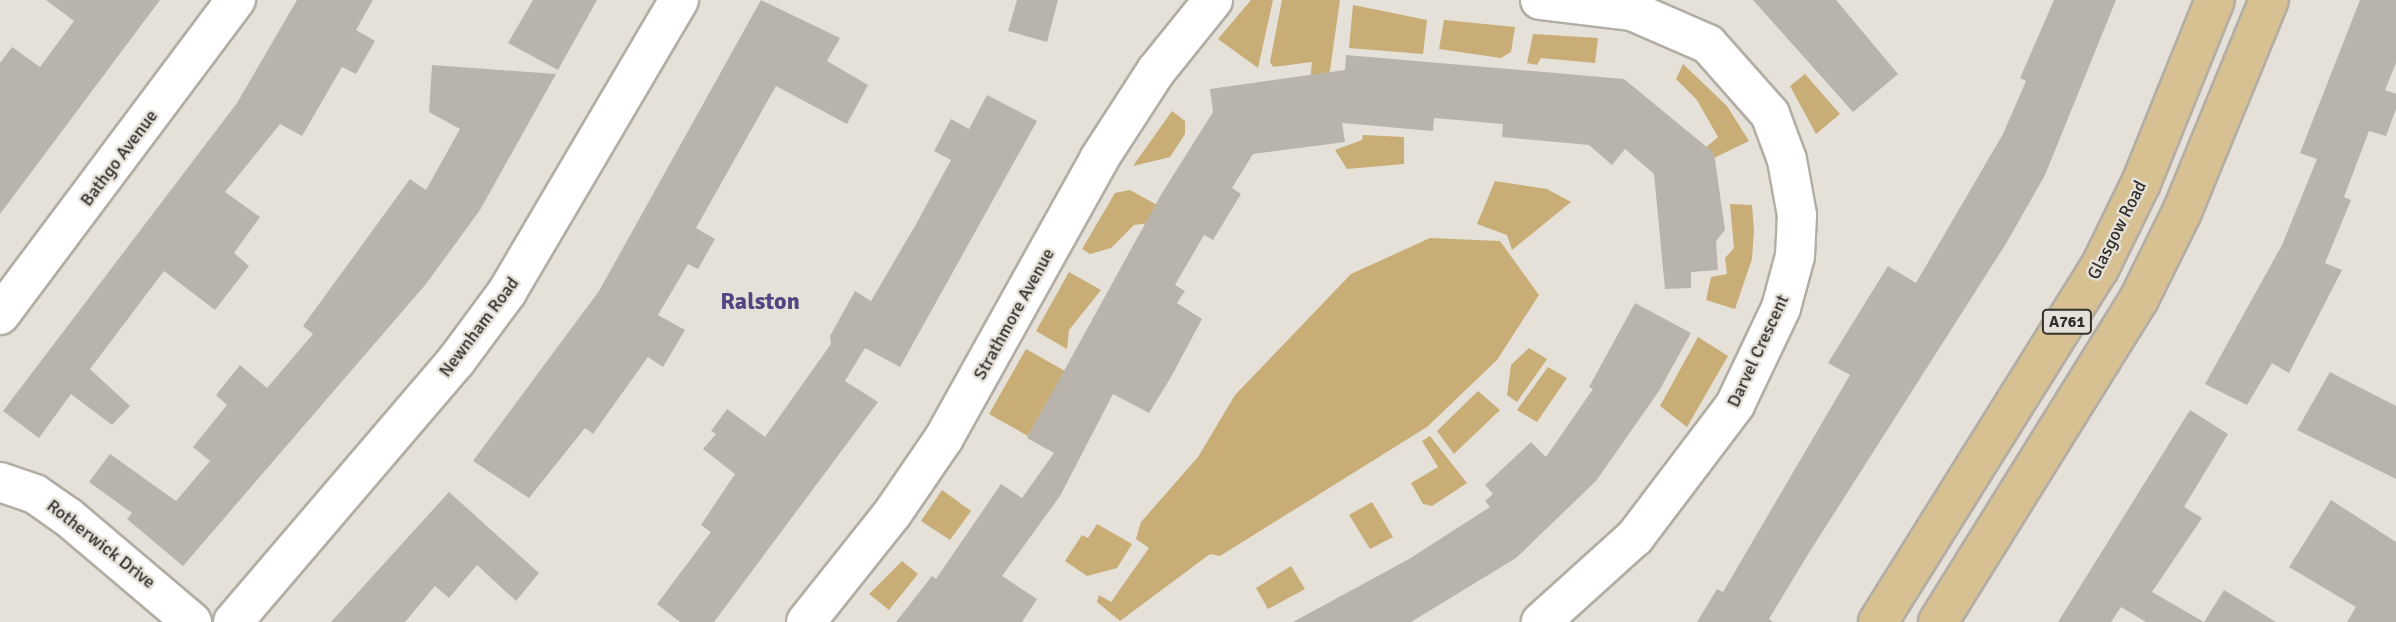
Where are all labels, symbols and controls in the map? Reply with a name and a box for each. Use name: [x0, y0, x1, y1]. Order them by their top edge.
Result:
street label: Bathgo Avenue: [76, 106, 162, 210]
street label: Glasgow Road: [2083, 177, 2151, 283]
street label: Strathmore Avenue: [969, 244, 1059, 384]
street label: Newnham Road: [434, 273, 524, 381]
district label: Ralston: [720, 288, 800, 316]
street label: Darvel Crescent: [1723, 291, 1793, 411]
road number: A761: [2041, 310, 2093, 334]
street label: Rotherwick Drive: [42, 495, 160, 593]

